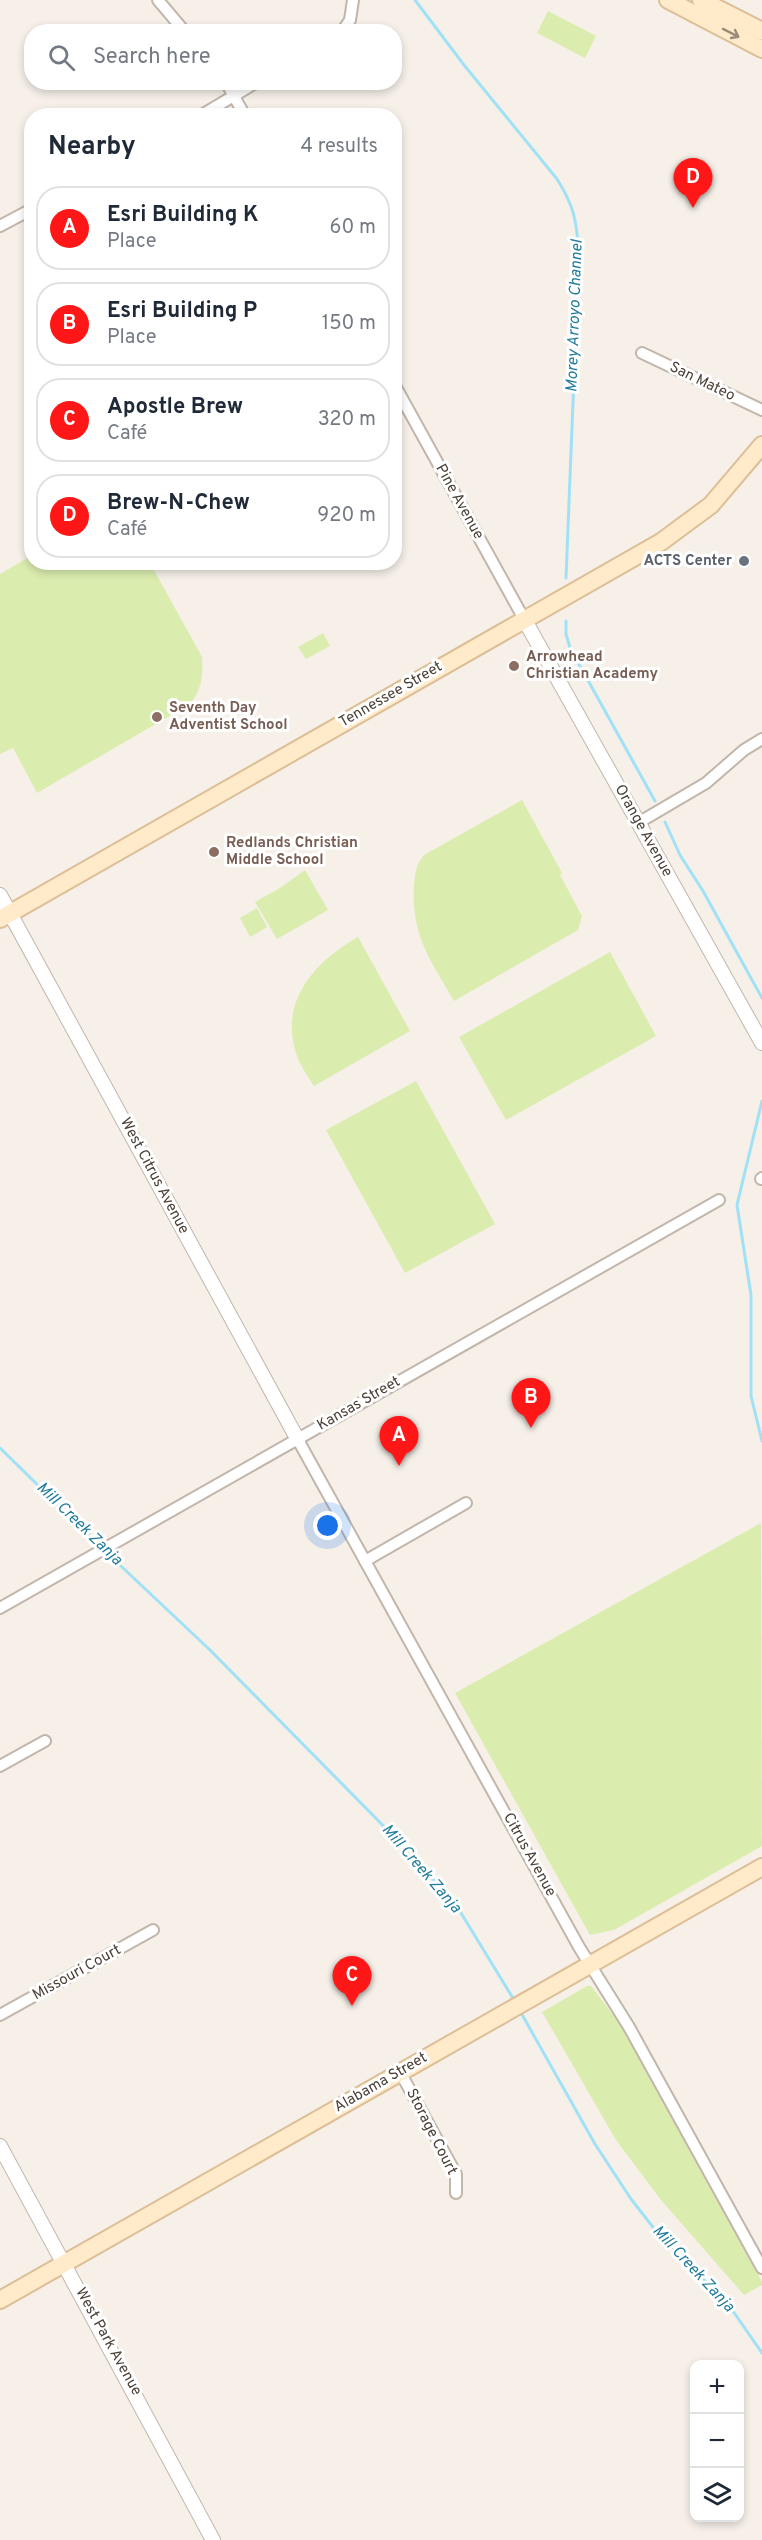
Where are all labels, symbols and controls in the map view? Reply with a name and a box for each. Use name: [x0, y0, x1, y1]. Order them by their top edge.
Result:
search box: [24, 24, 402, 90]
one-way arrow: [721, 27, 739, 39]
icon: search: [45, 41, 78, 74]
text: Search here: [93, 44, 211, 71]
text: Nearby: [48, 131, 136, 164]
text: 4 results: [301, 134, 378, 160]
pin: D: [674, 158, 712, 208]
text: Esri Building K: [107, 202, 259, 229]
text: A: [62, 215, 77, 241]
text: 60 m: [330, 215, 376, 241]
text: Place: [107, 229, 157, 255]
water label: Morey Arroyo Channel: [562, 238, 588, 393]
text: Esri Building P: [107, 298, 257, 325]
text: B: [63, 311, 76, 337]
text: 150 m: [322, 311, 376, 337]
text: Place: [107, 325, 157, 351]
street label: San Mateo: [666, 358, 738, 406]
text: Apostle Brew: [107, 394, 243, 421]
text: C: [63, 407, 76, 433]
text: 320 m: [318, 407, 376, 433]
text: Café: [107, 421, 147, 447]
street label: Pine Avenue: [431, 461, 487, 543]
text: Brew-N-Chew: [107, 490, 250, 517]
text: D: [62, 503, 77, 529]
text: 920 m: [317, 503, 376, 529]
text: Café: [107, 517, 147, 543]
place label: ACTS Center: [644, 552, 733, 571]
marker: ACTS Center: [737, 554, 751, 568]
place label: Arrowhead Christian Academy: [526, 648, 659, 684]
street label: Tennessee Street: [336, 658, 446, 732]
marker: Arrowhead Christian Academy: [507, 659, 521, 673]
place label: Seventh Day Adventist School: [169, 699, 288, 735]
marker: Seventh Day Adventist School: [150, 710, 164, 724]
street label: Orange Avenue: [610, 781, 676, 881]
place label: Redlands Christian Middle School: [226, 834, 358, 870]
marker: Redlands Christian Middle School: [207, 845, 221, 859]
street label: West Citrus Avenue: [115, 1115, 193, 1237]
street label: Kansas Street: [314, 1373, 404, 1435]
pin: B: [512, 1378, 550, 1428]
pin: A: [380, 1416, 418, 1466]
water label: Mill Creek Zanja: [32, 1478, 127, 1570]
your location: [313, 1511, 342, 1540]
street label: Citrus Avenue: [498, 1810, 560, 1900]
water label: Mill Creek Zanja: [377, 1820, 466, 1918]
street label: Missouri Court: [29, 1941, 125, 2005]
pin: C: [332, 1956, 372, 2006]
street label: Alabama Street: [331, 2049, 431, 2117]
street label: Storage Court: [401, 2085, 461, 2179]
water label: Mill Creek Zanja: [648, 2221, 739, 2317]
street label: West Park Avenue: [71, 2285, 145, 2399]
map controls: [690, 2360, 744, 2522]
button: +: [690, 2360, 744, 2414]
button: −: [690, 2414, 744, 2468]
button: layers: [690, 2468, 744, 2522]

